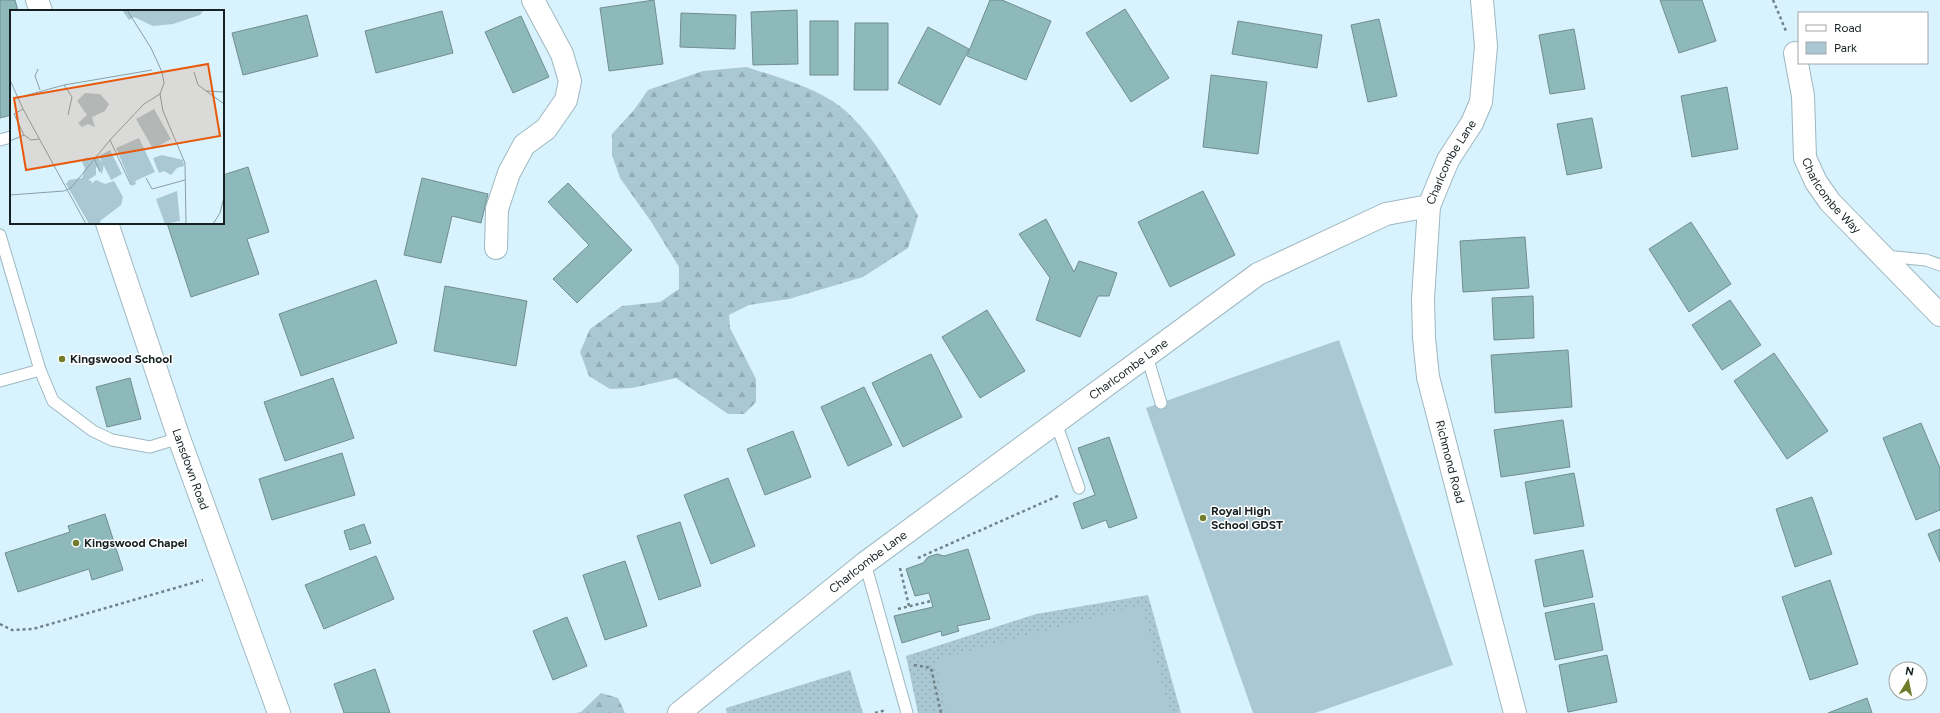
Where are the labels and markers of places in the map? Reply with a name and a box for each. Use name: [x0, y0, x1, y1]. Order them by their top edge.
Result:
place label: Kingswood School: [70, 352, 172, 366]
marker: Kingswood School: [57, 354, 67, 364]
place label: Royal High School GDST: [1211, 504, 1283, 532]
marker: Royal High School GDST: [1198, 513, 1208, 523]
place label: Kingswood Chapel: [84, 536, 187, 550]
marker: Kingswood Chapel: [71, 538, 81, 548]

